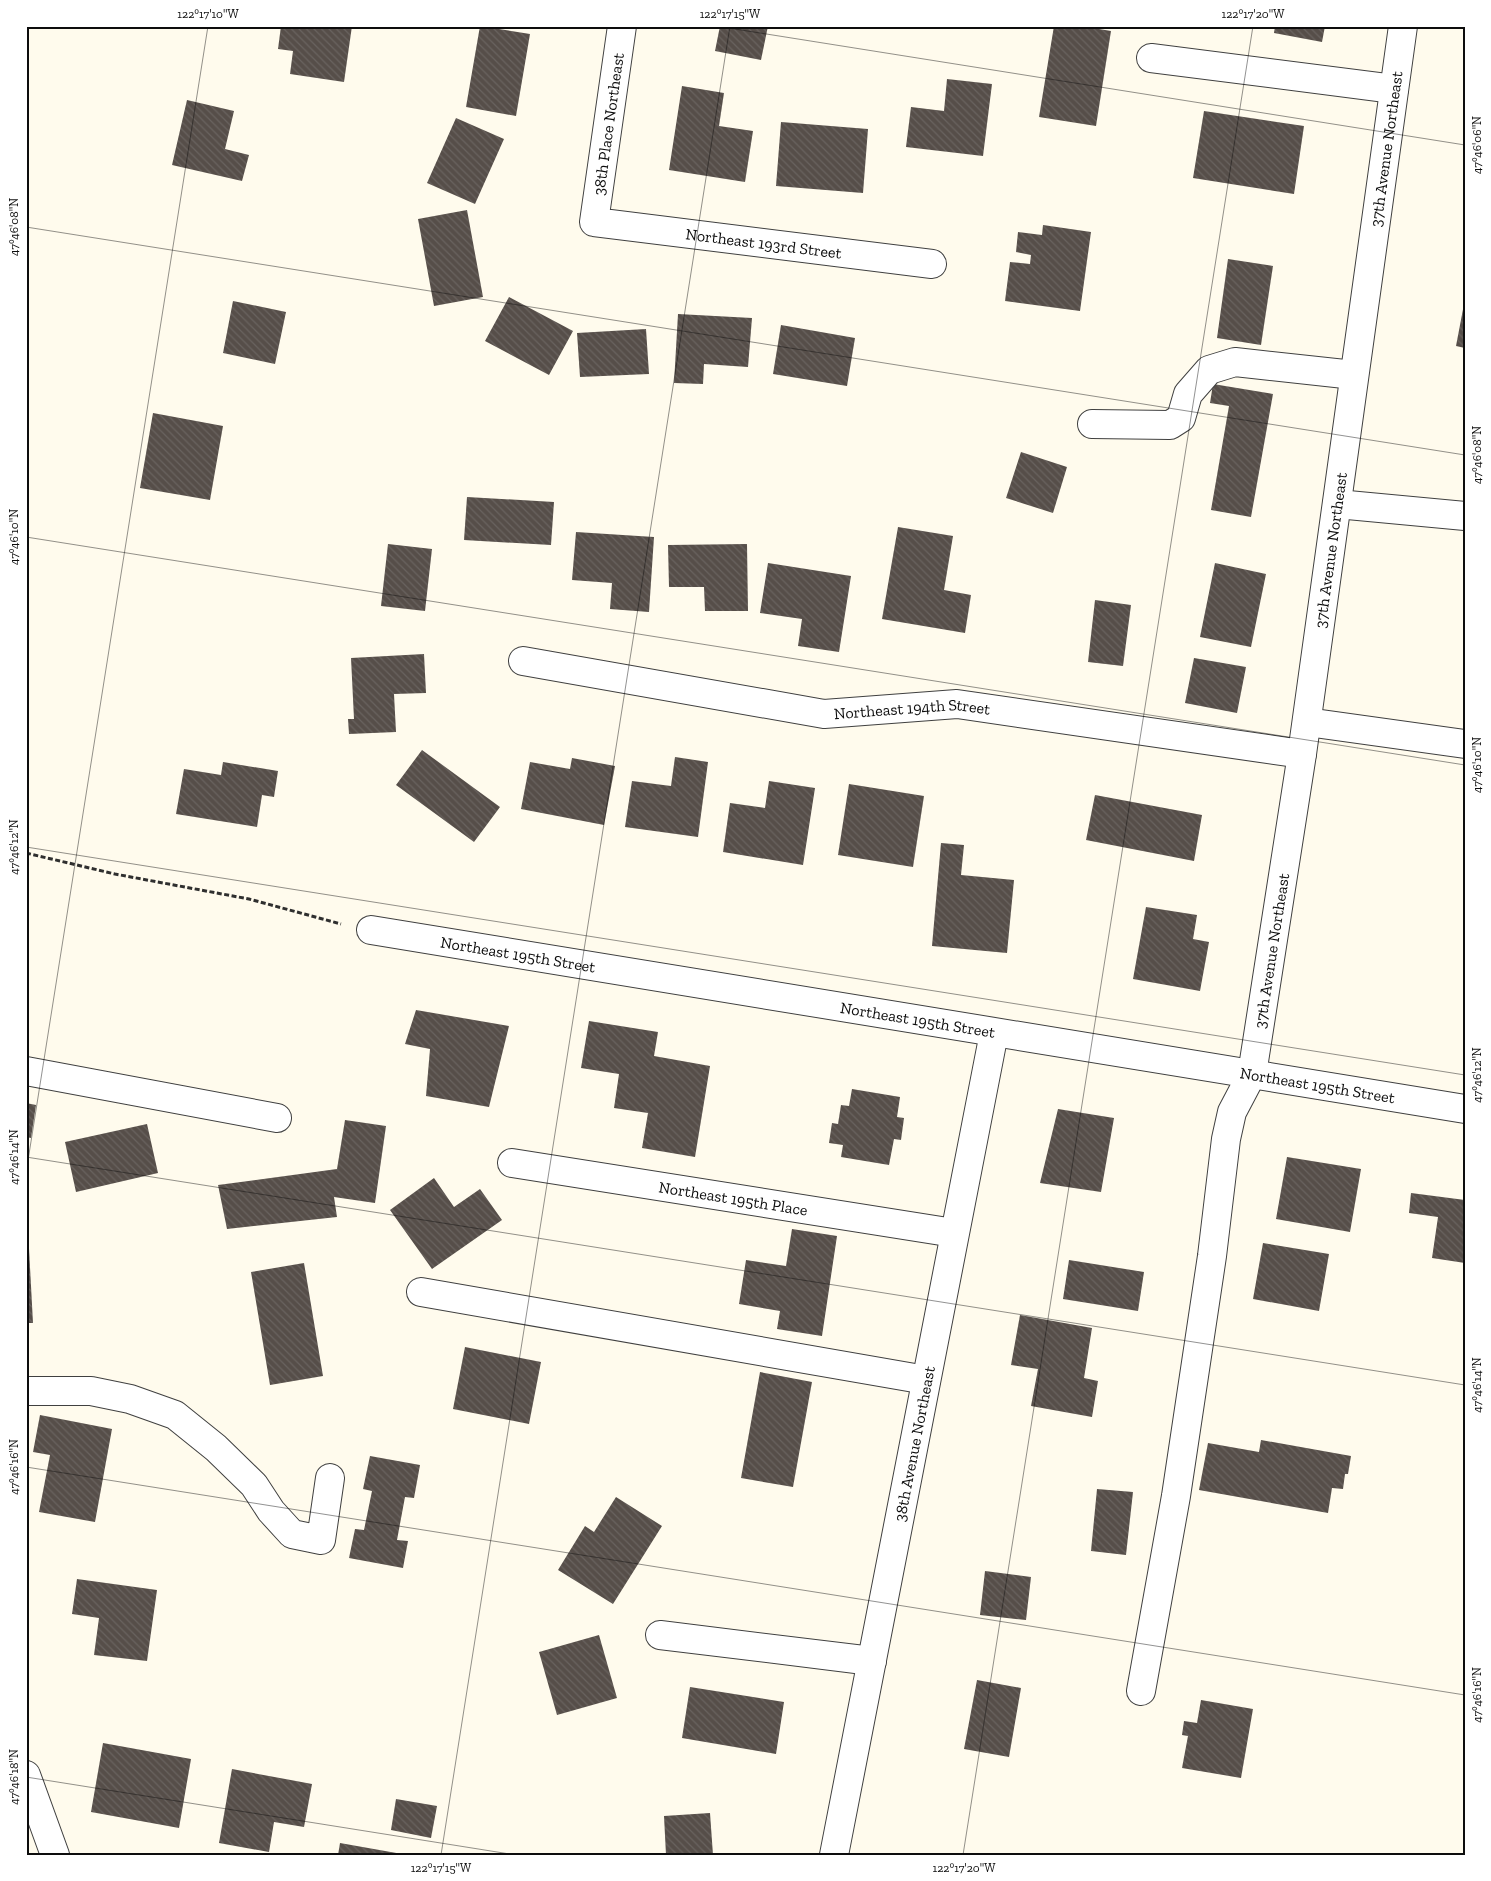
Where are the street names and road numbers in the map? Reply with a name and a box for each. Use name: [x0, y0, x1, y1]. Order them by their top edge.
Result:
street label: 38th Place Northeast: [589, 51, 628, 197]
street label: 37th Avenue Northeast: [1366, 70, 1407, 228]
street label: Northeast 193rd Street: [685, 224, 843, 263]
street label: 37th Avenue Northeast: [1311, 471, 1351, 629]
street label: Northeast 194th Street: [833, 695, 992, 723]
street label: 37th Avenue Northeast: [1250, 872, 1293, 1030]
street label: Northeast 195th Street: [439, 933, 597, 977]
street label: Northeast 195th Street: [839, 998, 997, 1042]
street label: Northeast 195th Street: [1239, 1063, 1396, 1107]
street label: Northeast 195th Place: [657, 1177, 809, 1220]
street label: 38th Avenue Northeast: [890, 1364, 939, 1523]

